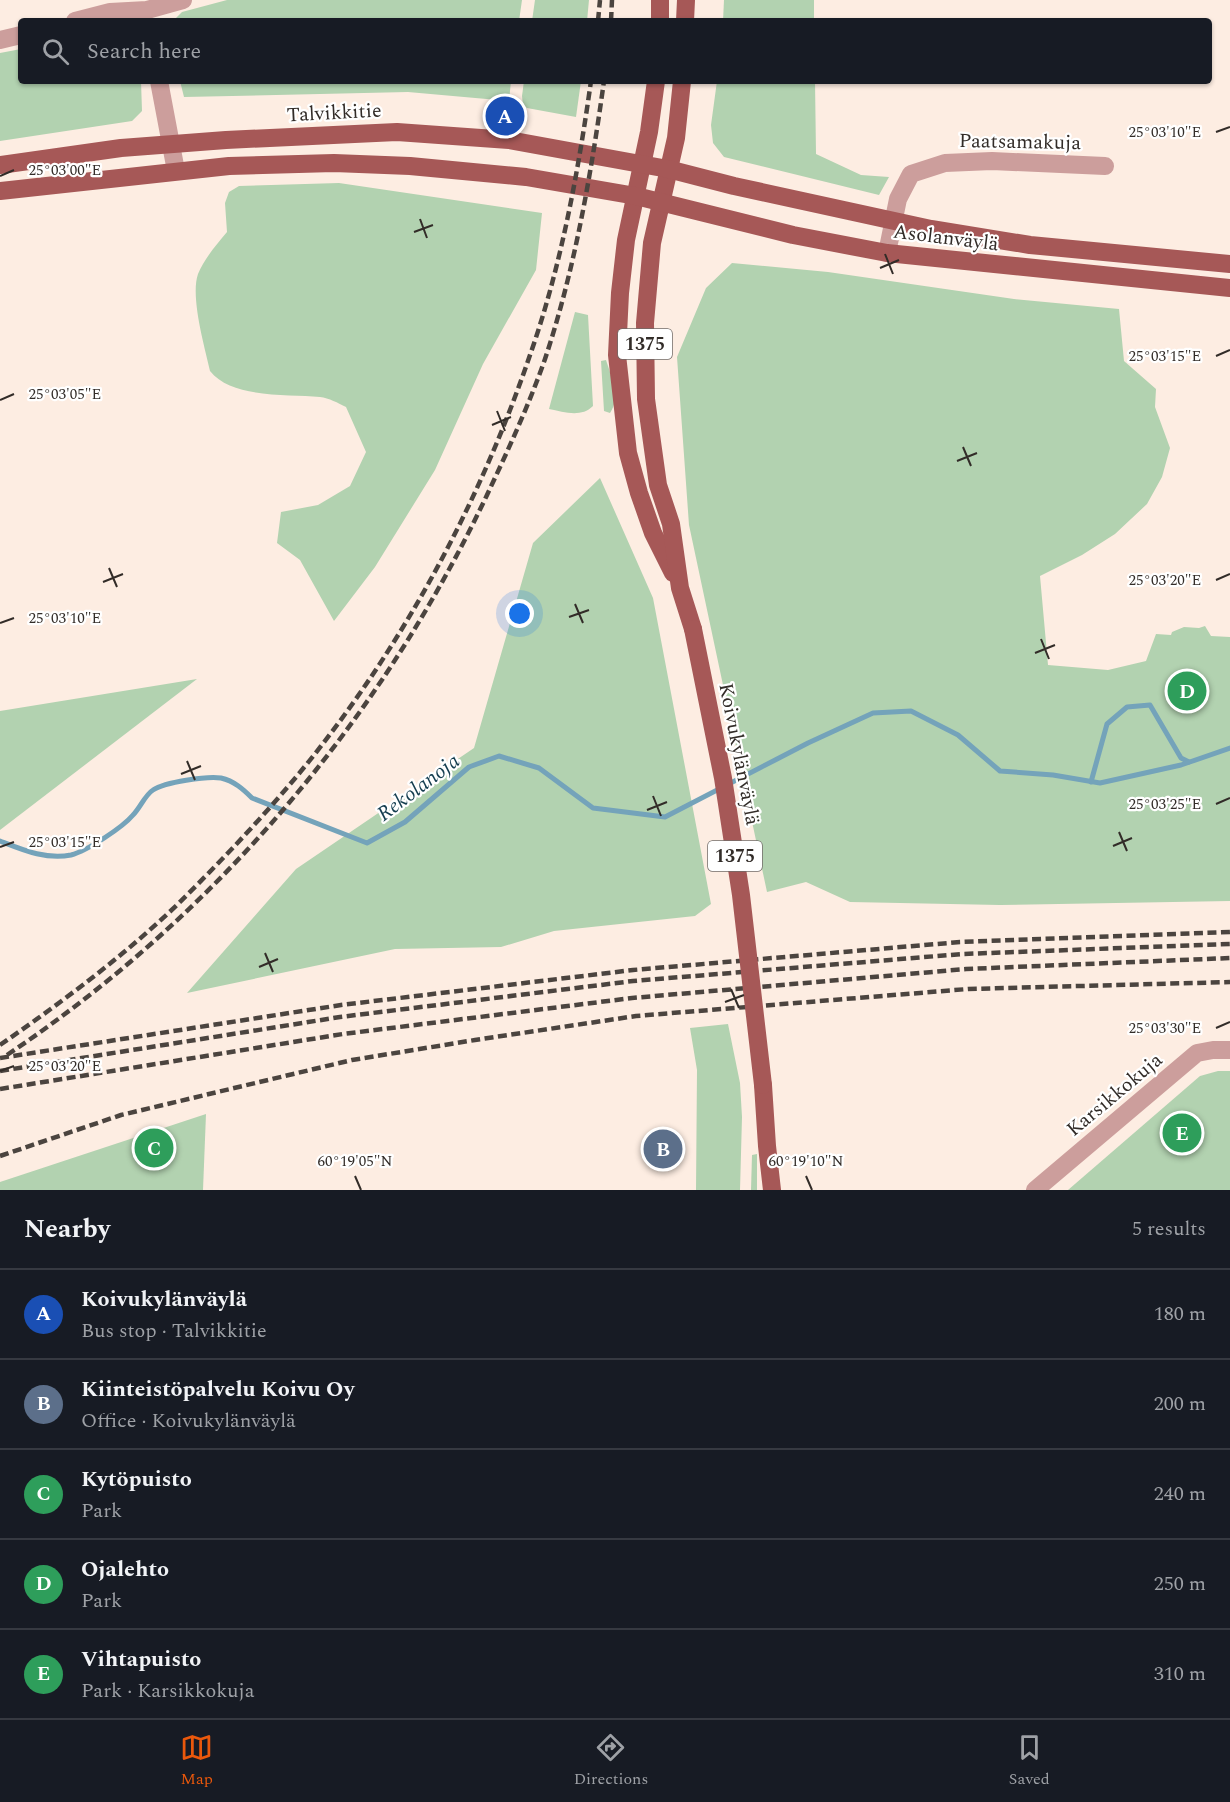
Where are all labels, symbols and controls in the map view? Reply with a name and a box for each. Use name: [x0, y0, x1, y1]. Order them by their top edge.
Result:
search box: [18, 18, 1212, 84]
icon: search: [39, 35, 72, 68]
text: Search here: [87, 35, 201, 68]
pin: A: [486, 94, 524, 138]
street label: Talvikkitie: [286, 96, 382, 130]
text: 25°03'10"E: [1129, 121, 1201, 144]
street label: Paatsamakuja: [959, 126, 1082, 158]
text: 25°03'00"E: [29, 159, 101, 182]
street label: Asolanväylä: [891, 217, 1000, 259]
road number: 1375: [618, 329, 672, 359]
text: 25°03'15"E: [1129, 345, 1201, 368]
text: 25°03'05"E: [29, 383, 101, 406]
text: 25°03'20"E: [1129, 569, 1201, 592]
your location: [505, 599, 534, 628]
text: 25°03'10"E: [29, 607, 101, 630]
pin: D: [1168, 668, 1206, 714]
street label: Koivukylänväylä: [711, 681, 768, 828]
water label: Rekolanoja: [370, 746, 467, 830]
text: 25°03'25"E: [1129, 793, 1201, 816]
text: 25°03'15"E: [29, 831, 101, 854]
road number: 1375: [708, 841, 762, 871]
text: 25°03'30"E: [1129, 1017, 1201, 1040]
street label: Karsikkokuja: [1060, 1045, 1169, 1144]
text: 25°03'20"E: [29, 1055, 101, 1078]
pin: E: [1162, 1110, 1202, 1156]
pin: C: [134, 1126, 174, 1170]
pin: B: [644, 1126, 682, 1172]
text: 60°19'05"N: [318, 1150, 393, 1173]
text: 60°19'10"N: [769, 1150, 844, 1173]
text: Nearby: [24, 1209, 110, 1249]
text: 5 results: [1132, 1214, 1206, 1244]
text: Koivukylänväylä: [81, 1283, 247, 1316]
text: A: [36, 1299, 51, 1329]
text: 180 m: [1154, 1299, 1206, 1329]
text: Bus stop · Talvikkitie: [81, 1316, 267, 1346]
text: Kiinteistöpalvelu Koivu Oy: [81, 1373, 355, 1406]
text: B: [36, 1389, 51, 1419]
text: 200 m: [1154, 1389, 1206, 1419]
text: Office · Koivukylänväylä: [81, 1406, 296, 1436]
text: Kytöpuisto: [81, 1463, 192, 1496]
text: C: [36, 1479, 51, 1509]
text: 240 m: [1154, 1479, 1206, 1509]
text: Park: [81, 1496, 122, 1526]
text: Ojalehto: [81, 1553, 169, 1586]
text: D: [35, 1569, 52, 1599]
text: 250 m: [1154, 1569, 1206, 1599]
text: Park: [81, 1586, 122, 1616]
text: Vihtapuisto: [81, 1643, 201, 1676]
text: E: [37, 1659, 50, 1689]
text: 310 m: [1154, 1659, 1206, 1689]
text: Park · Karsikkokuja: [81, 1676, 255, 1706]
tab: Map: [180, 1731, 213, 1791]
tab: Directions: [574, 1731, 648, 1791]
tab: Saved: [1009, 1731, 1050, 1791]

